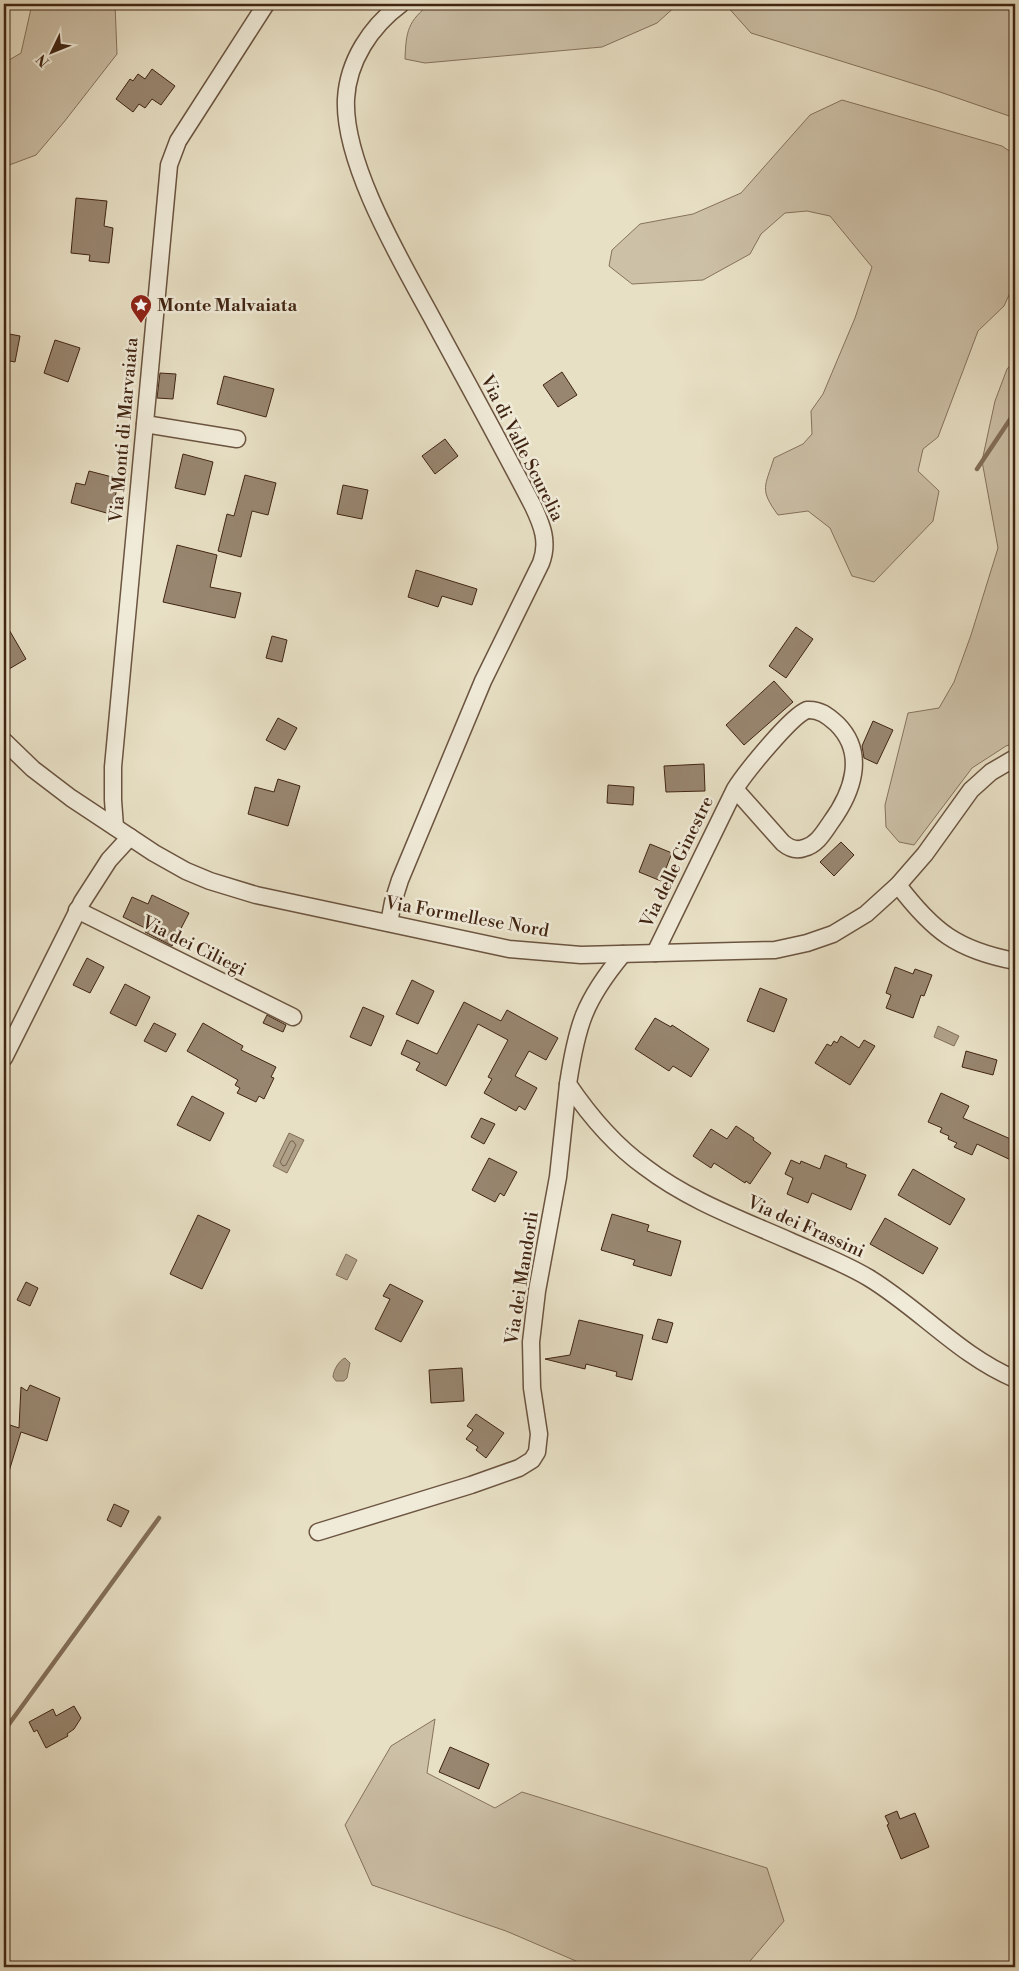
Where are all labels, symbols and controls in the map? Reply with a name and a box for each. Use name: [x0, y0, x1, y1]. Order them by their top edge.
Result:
north arrow: [28, 28, 78, 78]
text: N: [33, 50, 54, 70]
place icon: Monte Malvaiata: [129, 293, 153, 324]
place label: Monte Malvaiata: [157, 294, 298, 317]
street label: Via Monti di Marvaiata: [104, 336, 144, 524]
street label: Via di Valle Scurelia: [475, 370, 569, 526]
street label: Via delle Ginestre: [635, 792, 719, 932]
street label: Via Formellese Nord: [382, 891, 551, 943]
street label: Via dei Ciliegi: [137, 910, 250, 981]
street label: Via dei Frassini: [743, 1190, 868, 1263]
street label: Via dei Mandorli: [500, 1210, 544, 1347]

